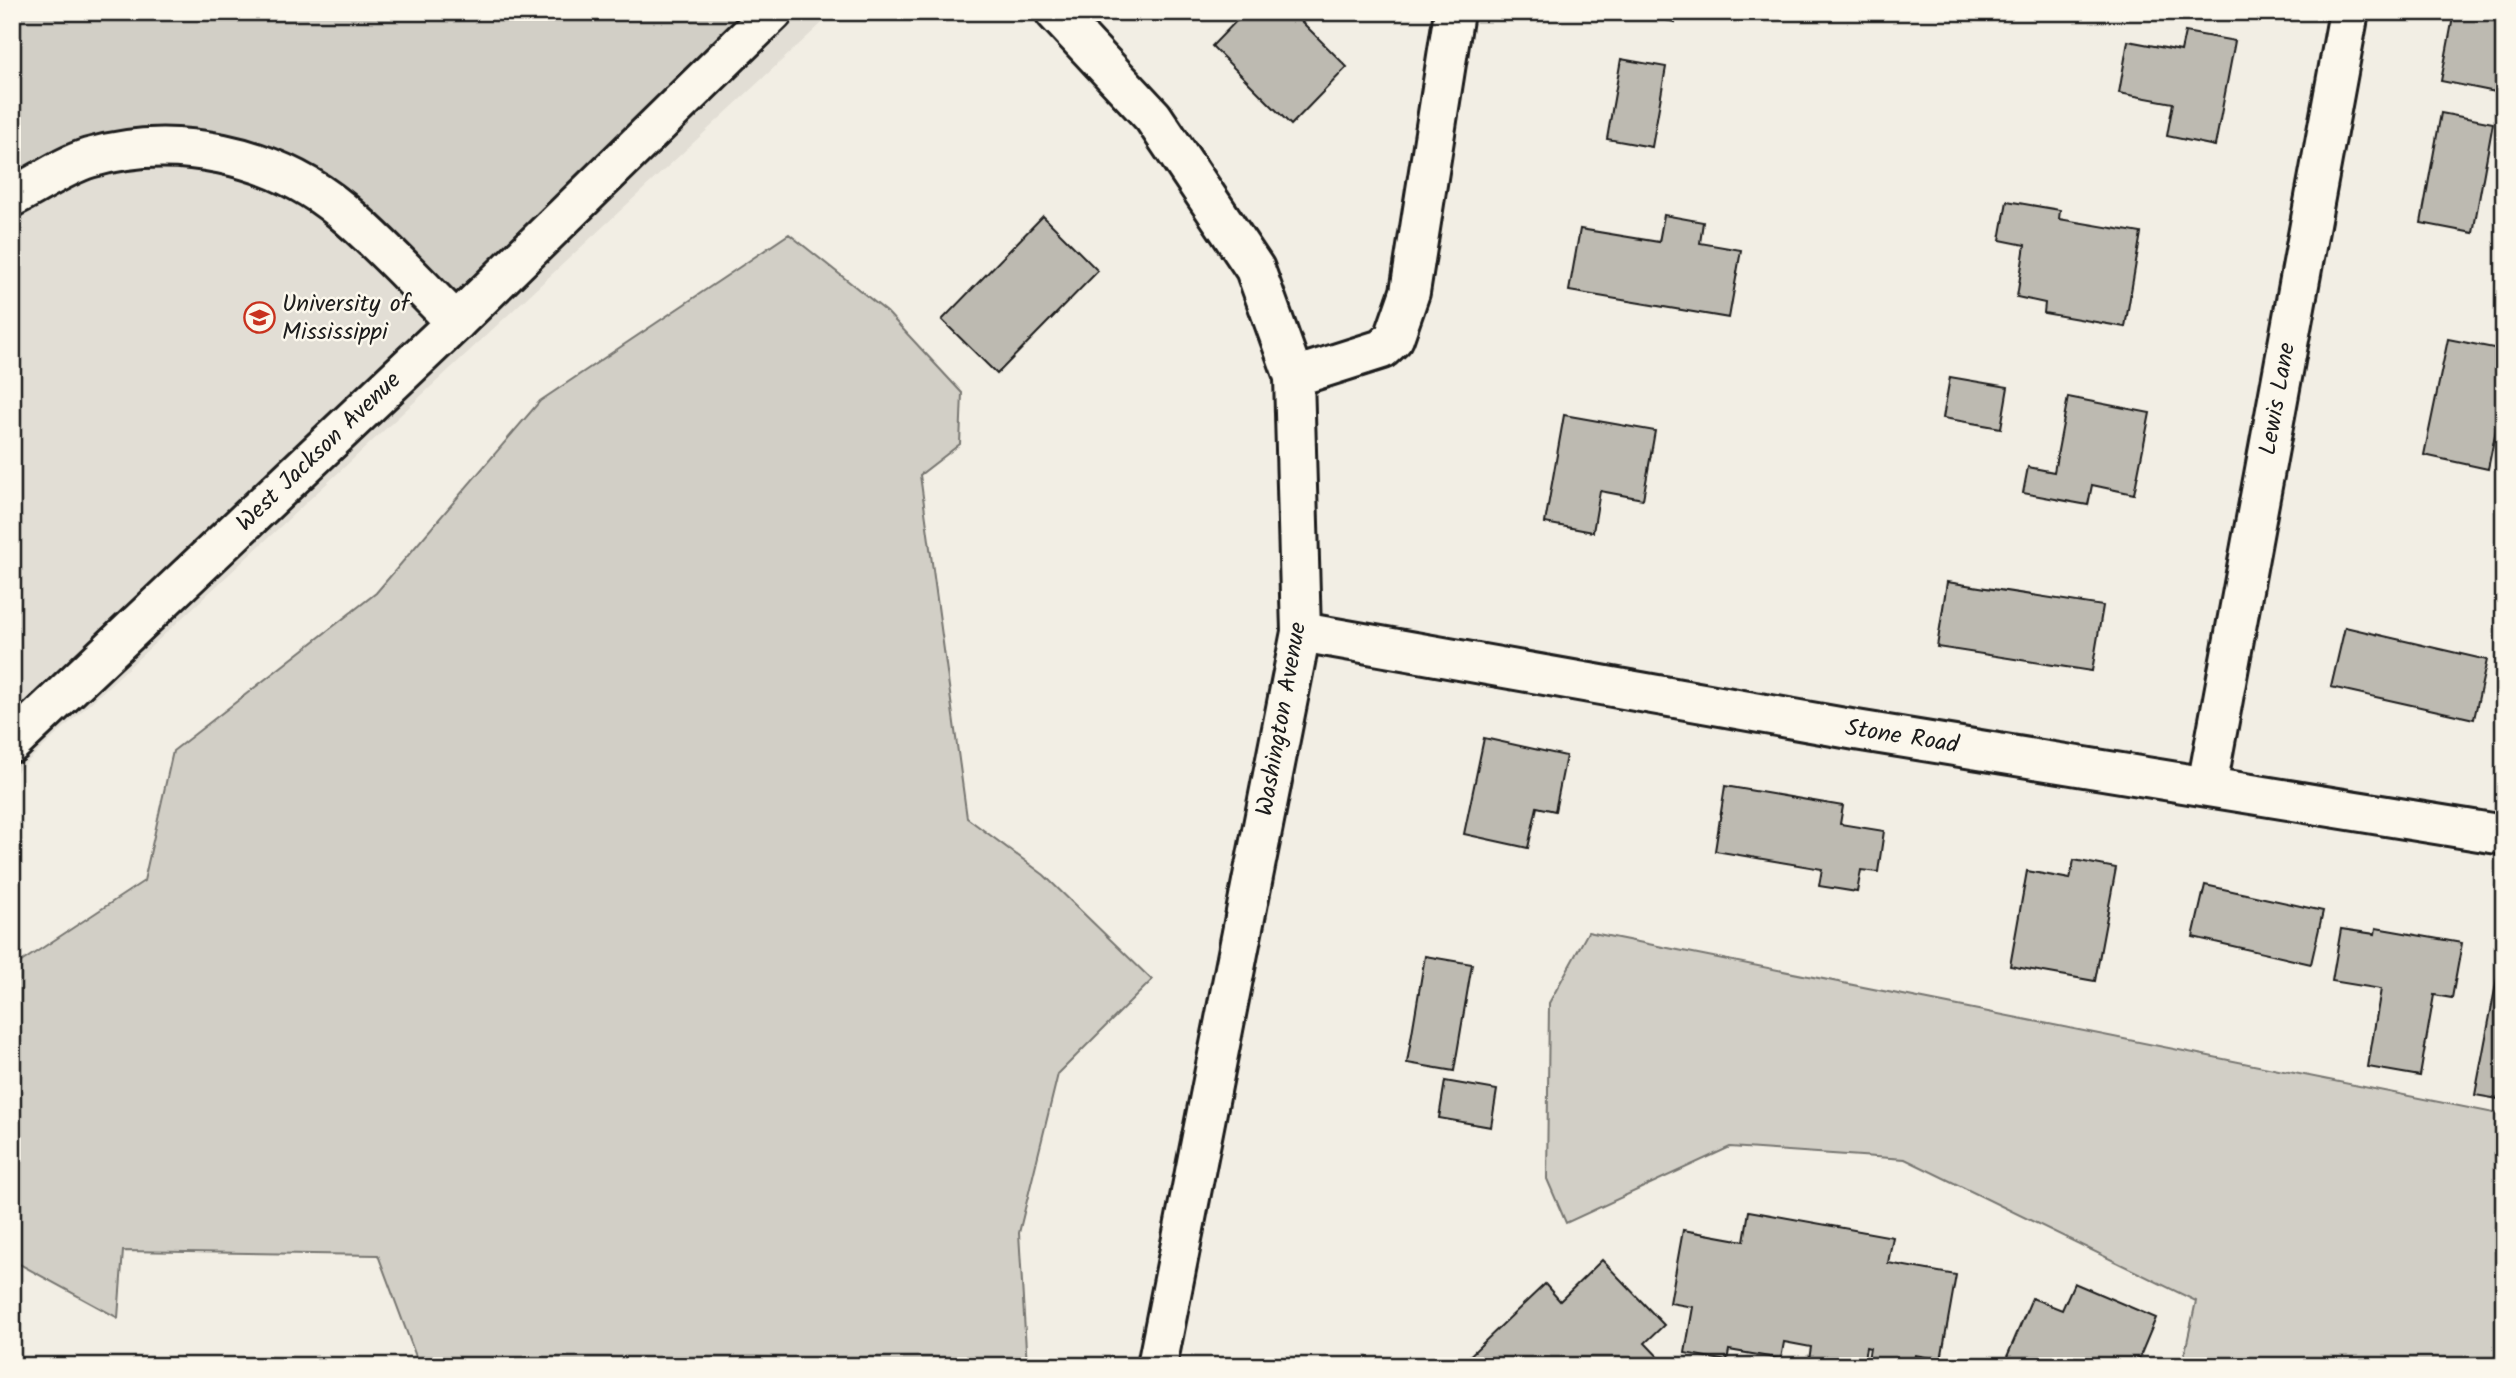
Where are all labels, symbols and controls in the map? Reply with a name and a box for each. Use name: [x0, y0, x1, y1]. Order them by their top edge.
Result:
place label: University of Mississippi: [282, 285, 413, 352]
school or university icon: University of Mississippi: [242, 301, 276, 335]
street label: Lewis Lane: [2249, 340, 2307, 458]
street label: West Jackson Avenue: [227, 362, 411, 542]
street label: Washington Avenue: [1246, 619, 1318, 819]
street label: Stone Road: [1843, 709, 1962, 765]

